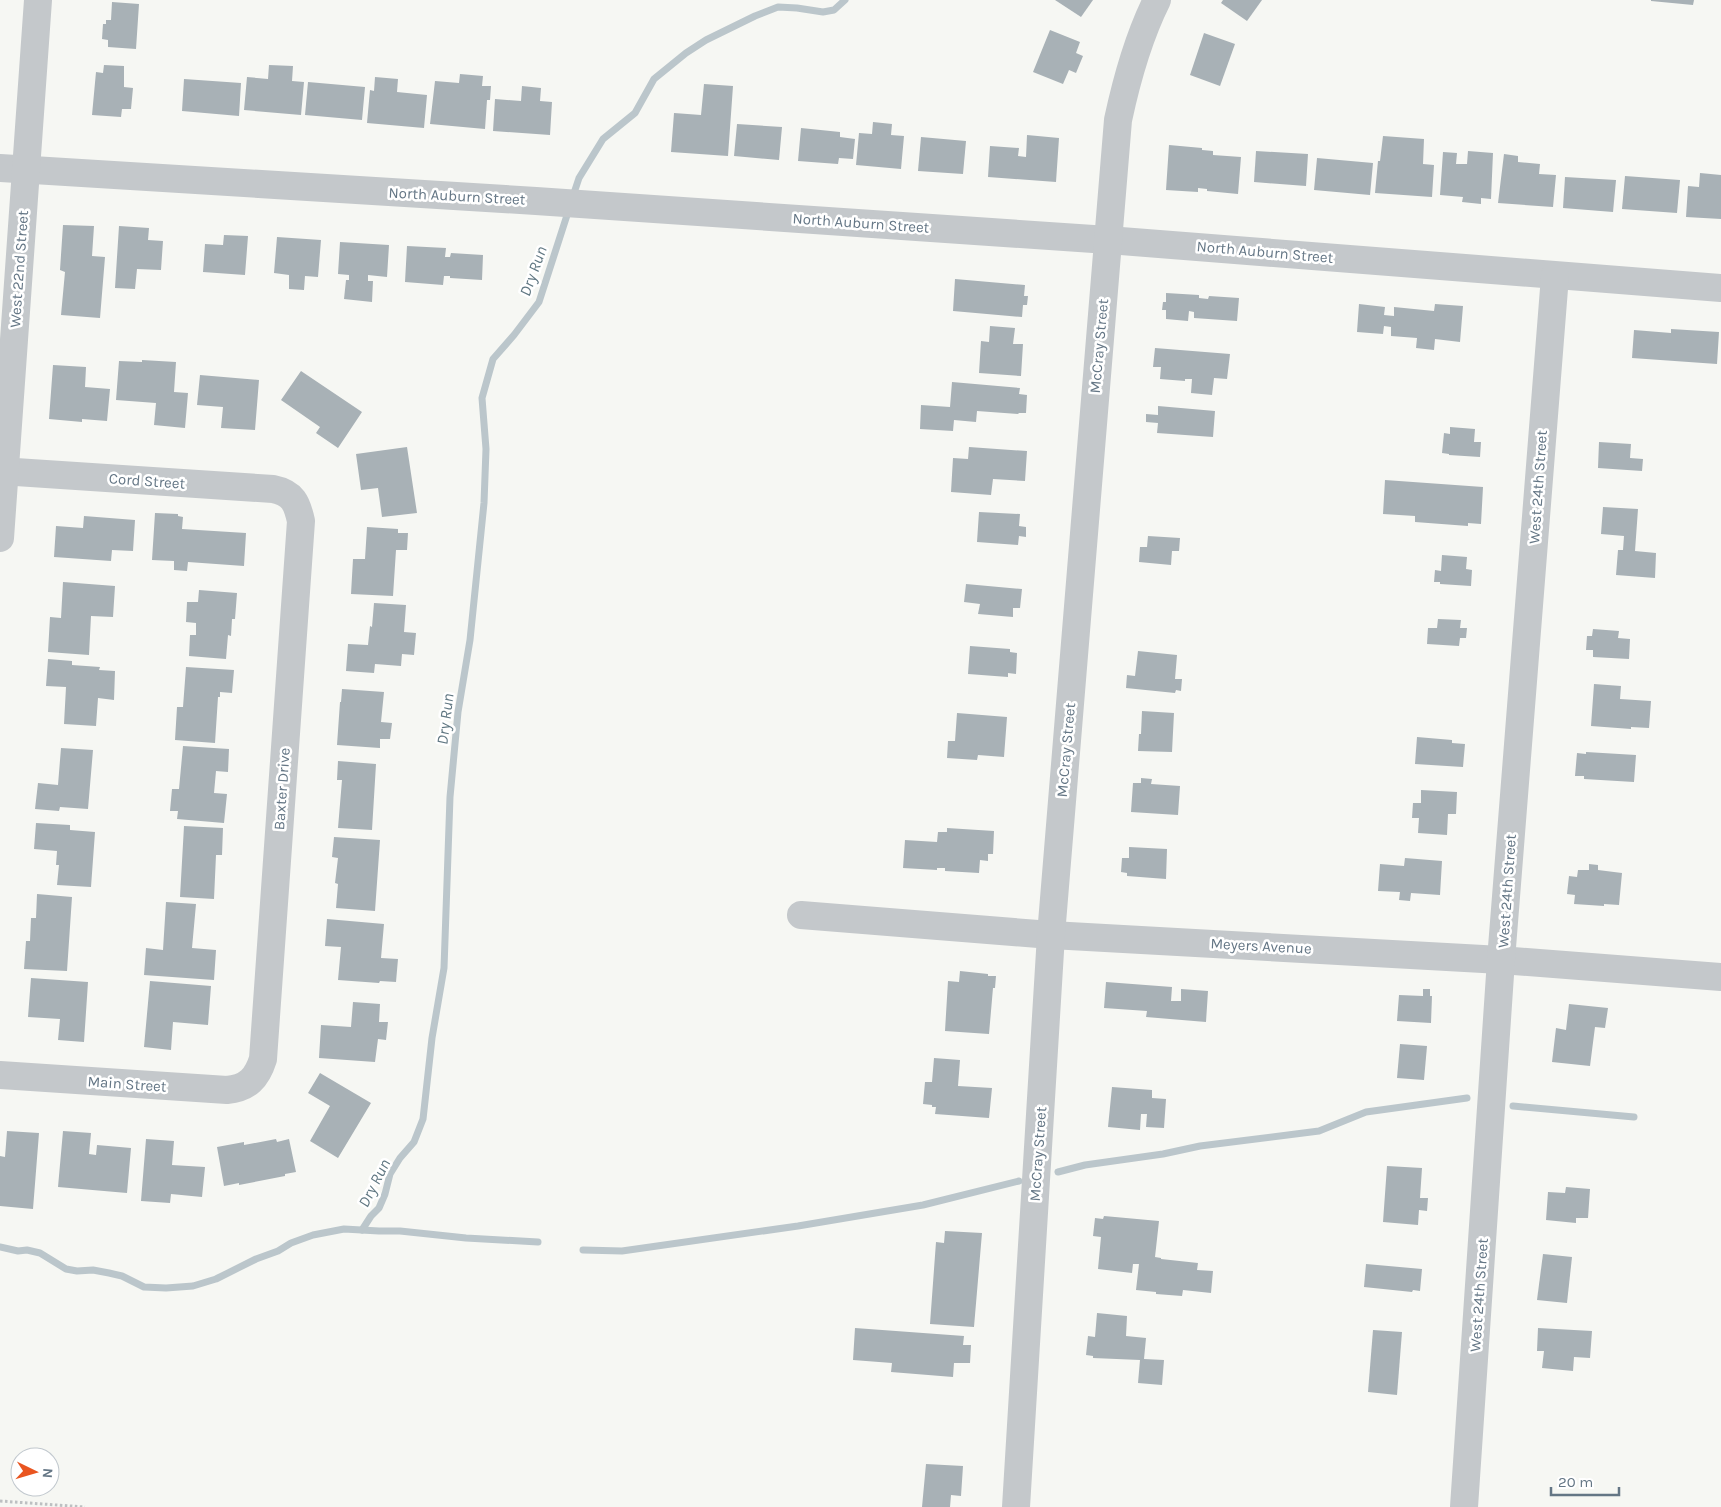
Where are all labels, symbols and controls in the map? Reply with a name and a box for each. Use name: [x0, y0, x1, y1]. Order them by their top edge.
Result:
street label: North Auburn Street: [388, 183, 526, 209]
street label: West 22nd Street: [6, 209, 32, 328]
street label: North Auburn Street: [792, 209, 930, 237]
street label: North Auburn Street: [1196, 237, 1334, 267]
water label: Dry Run: [515, 243, 551, 299]
street label: McCray Street: [1086, 298, 1112, 394]
street label: West 24th Street: [1525, 429, 1551, 545]
street label: Cord Street: [108, 469, 186, 493]
water label: Dry Run: [432, 692, 458, 746]
street label: McCray Street: [1053, 702, 1079, 798]
street label: Baxter Drive: [270, 747, 294, 831]
street label: West 24th Street: [1494, 833, 1520, 949]
street label: Meyers Avenue: [1210, 934, 1312, 958]
street label: Main Street: [87, 1072, 167, 1096]
street label: McCray Street: [1026, 1106, 1050, 1202]
water label: Dry Run: [354, 1156, 394, 1210]
street label: West 24th Street: [1466, 1237, 1492, 1353]
north arrow: [10, 1447, 60, 1497]
scale bar: [1551, 1464, 1618, 1496]
text: N: [39, 1467, 56, 1479]
text: 20 m: [1558, 1473, 1593, 1491]

